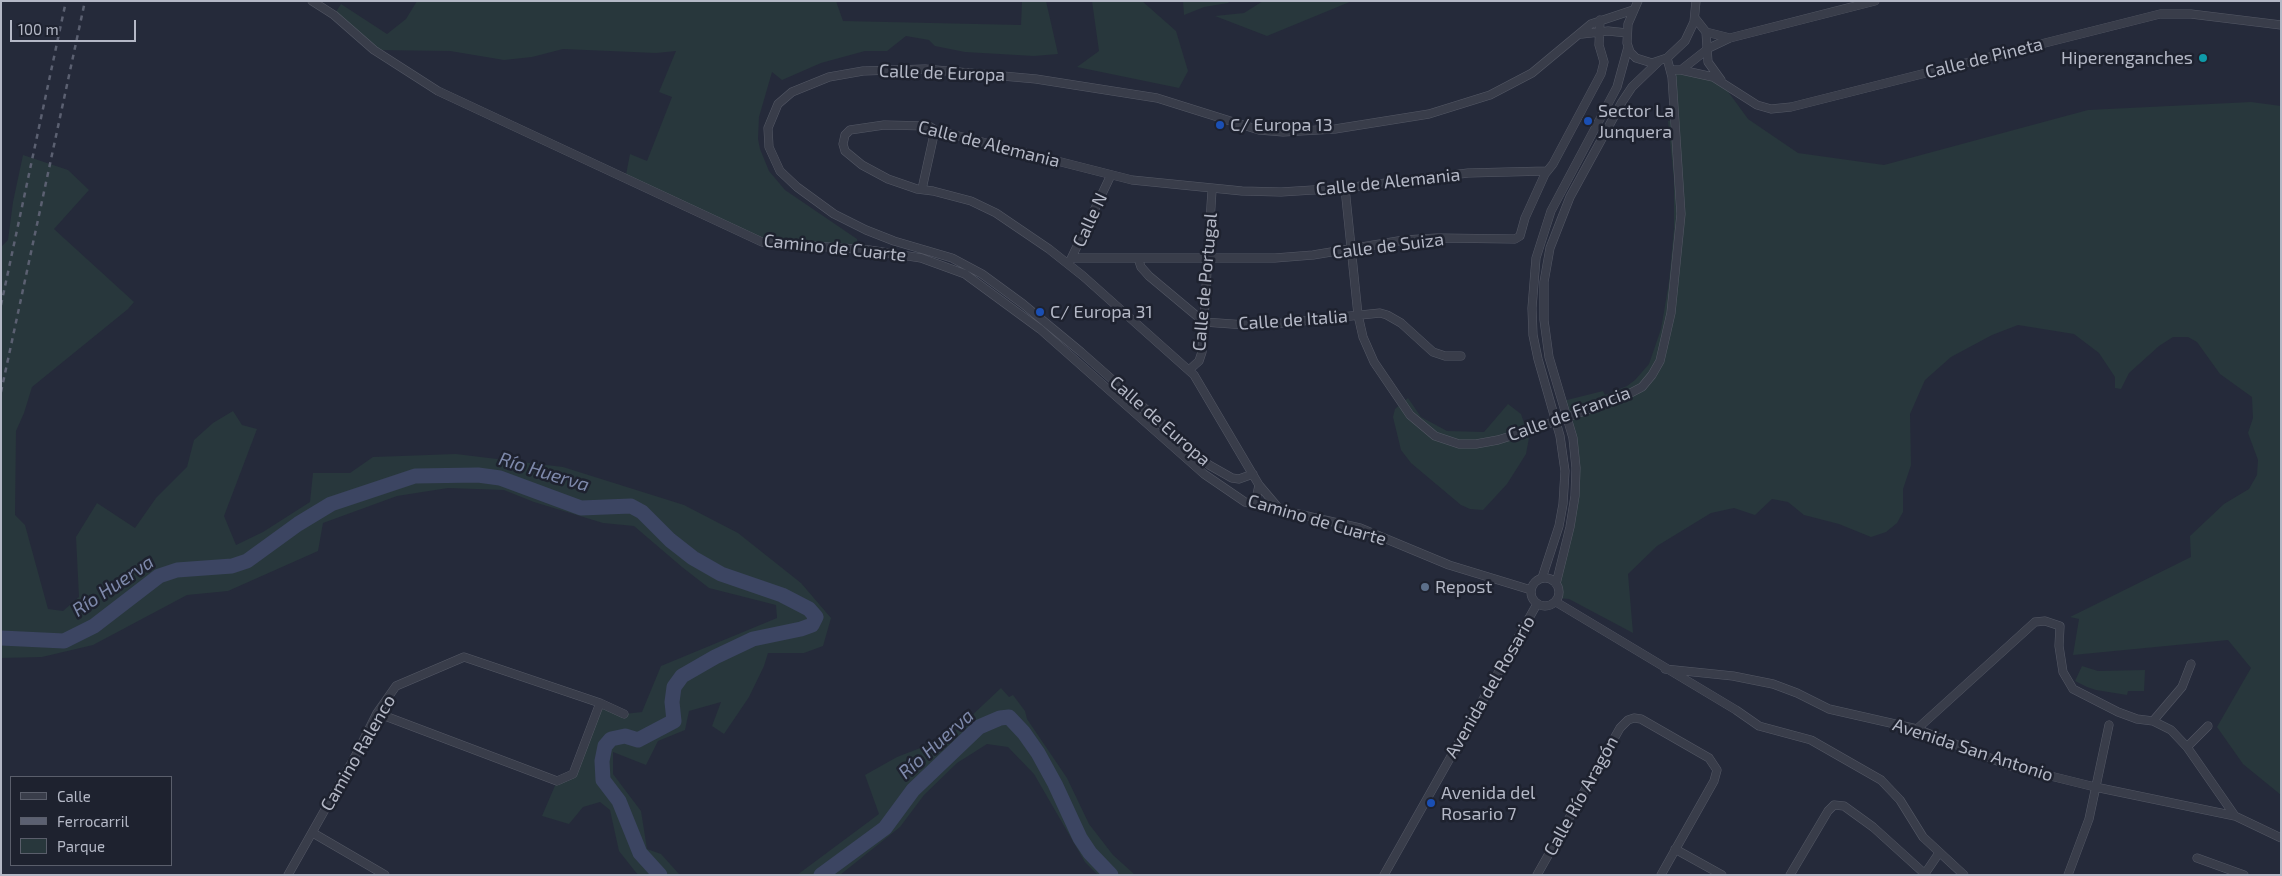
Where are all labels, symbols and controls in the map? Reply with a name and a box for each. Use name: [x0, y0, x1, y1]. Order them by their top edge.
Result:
scale bar: [12, 10, 139, 42]
text: 100 m: [18, 20, 59, 38]
street label: Calle de Pineta: [1923, 33, 2045, 83]
place label: Hiperenganches: [2061, 47, 2193, 69]
marker: Hiperenganches: [2197, 52, 2209, 64]
street label: Calle de Europa: [878, 60, 1006, 86]
place label: Sector La Junquera: [1598, 100, 1674, 142]
place label: C/ Europa 13: [1230, 114, 1333, 136]
marker: Sector La Junquera: [1582, 115, 1594, 127]
street label: Calle de Alemania: [916, 116, 1062, 172]
marker: C/ Europa 13: [1214, 119, 1226, 131]
street label: Calle de Alemania: [1315, 164, 1461, 200]
street label: Calle N: [1068, 190, 1112, 250]
street label: Calle de Portugal: [1188, 212, 1222, 352]
street label: Calle de Suiza: [1331, 228, 1445, 264]
street label: Camino de Cuarte: [763, 230, 907, 266]
place label: C/ Europa 31: [1050, 301, 1153, 323]
street label: Calle de Italia: [1238, 305, 1348, 335]
marker: C/ Europa 31: [1034, 306, 1046, 318]
street label: Calle de Europa: [1105, 371, 1215, 471]
street label: Calle de Francia: [1505, 382, 1633, 446]
water label: Río Huerva: [496, 447, 592, 497]
street label: Camino de Cuarte: [1245, 490, 1389, 550]
water label: Río Huerva: [68, 550, 158, 622]
place label: Repost: [1435, 576, 1492, 598]
marker: Repost: [1419, 581, 1431, 593]
street label: Avenida del Rosario: [1440, 612, 1540, 762]
street label: Camino Ralenco: [316, 691, 400, 815]
water label: Río Huerva: [894, 704, 978, 784]
street label: Avenida San Antonio: [1890, 714, 2056, 786]
street label: Calle Río Aragón: [1539, 732, 1623, 860]
legend: [10, 776, 172, 866]
place label: Avenida del Rosario 7: [1441, 782, 1535, 824]
text: Calle: [57, 787, 91, 805]
marker: Avenida del Rosario 7: [1425, 797, 1437, 809]
text: Ferrocarril: [57, 812, 129, 830]
text: Parque: [57, 837, 105, 855]

